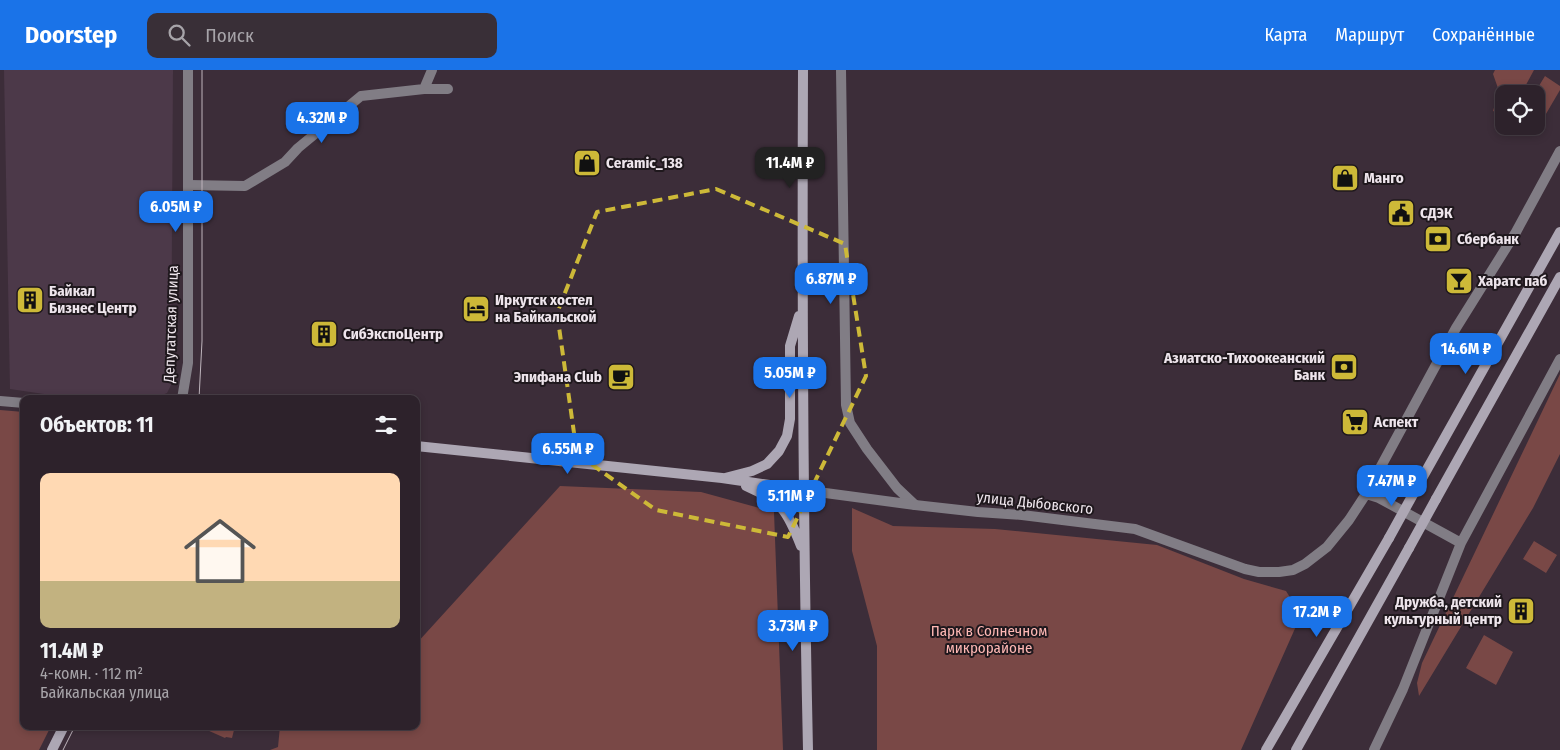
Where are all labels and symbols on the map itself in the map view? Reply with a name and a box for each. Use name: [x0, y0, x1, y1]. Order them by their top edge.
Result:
pin: 4.32M ₽: [276, 102, 368, 144]
pin: 11.4M ₽: [744, 146, 836, 189]
shop icon: Сeramic_138: [572, 148, 602, 178]
place label: Сeramic_138: [606, 154, 683, 172]
shop icon: Манго: [1330, 163, 1360, 193]
place label: Манго: [1364, 169, 1404, 187]
pin: 6.05M ₽: [130, 190, 222, 233]
public building icon: СДЭК: [1386, 198, 1416, 228]
place label: СДЭК: [1420, 204, 1453, 222]
bank icon: Сбербанк: [1423, 224, 1453, 254]
place label: Сбербанк: [1457, 230, 1519, 248]
pin: 6.87M ₽: [785, 262, 877, 305]
street label: Депутатская улица: [160, 265, 182, 384]
bar icon: Харатс паб: [1444, 266, 1474, 296]
place label: Харатс паб: [1477, 272, 1548, 290]
place label: Байкал Бизнес Центр: [49, 282, 137, 317]
building icon: Байкал Бизнес Центр: [15, 285, 45, 315]
place label: Иркутск хостел на Байкальской: [495, 291, 597, 326]
hotel icon: Иркутск хостел на Байкальской: [461, 294, 491, 324]
building icon: СибЭкспоЦентр: [309, 319, 339, 349]
place label: СибЭкспоЦентр: [343, 325, 443, 343]
pin: 14.6M ₽: [1420, 332, 1512, 375]
place label: Азиатско-Тихоокеанский Банк: [1163, 349, 1325, 384]
bank icon: Азиатско-Тихоокеанский Банк: [1329, 352, 1359, 382]
pin: 5.05M ₽: [744, 356, 836, 399]
cafe icon: Эпифана Club: [606, 362, 636, 392]
place label: Эпифана Club: [514, 368, 602, 386]
supermarket icon: Аспект: [1340, 407, 1370, 437]
place label: Аспект: [1373, 413, 1419, 431]
pin: 6.55M ₽: [522, 432, 614, 475]
pin: 7.47M ₽: [1346, 464, 1438, 507]
pin: 5.11M ₽: [745, 480, 837, 522]
street label: улица Дыбовского: [976, 488, 1094, 518]
place label: Дружба, детский культурный центр: [1384, 593, 1502, 628]
pin: 17.2M ₽: [1271, 596, 1363, 638]
building icon: Дружба, детский культурный центр: [1506, 596, 1536, 626]
pin: 3.73M ₽: [747, 610, 839, 652]
park label: Парк в Солнечном микрорайоне: [931, 622, 1047, 657]

